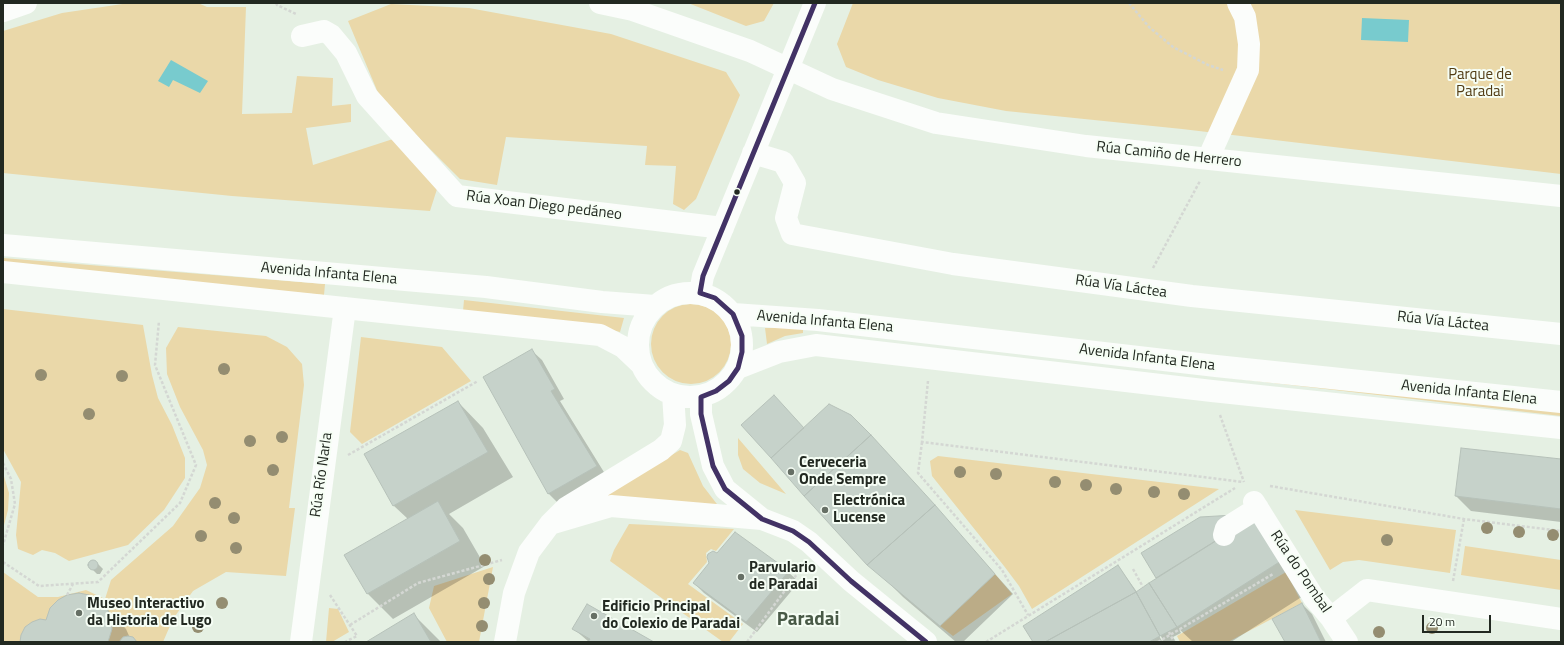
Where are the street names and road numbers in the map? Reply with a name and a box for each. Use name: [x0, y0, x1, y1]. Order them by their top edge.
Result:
street label: Rúa Camiño de Herrero: [1095, 138, 1243, 172]
street label: Rúa Xoan Diego pedáneo: [465, 188, 623, 224]
street label: Avenida Infanta Elena: [260, 259, 398, 289]
street label: Rúa Vía Láctea: [1074, 272, 1168, 302]
street label: Avenida Infanta Elena: [756, 307, 894, 337]
street label: Rúa Vía Láctea: [1396, 308, 1490, 336]
street label: Avenida Infanta Elena: [1078, 341, 1216, 375]
street label: Avenida Infanta Elena: [1400, 377, 1538, 409]
street label: Rúa Río Narla: [307, 431, 337, 519]
street label: Rúa do Pombal: [1266, 527, 1334, 617]

